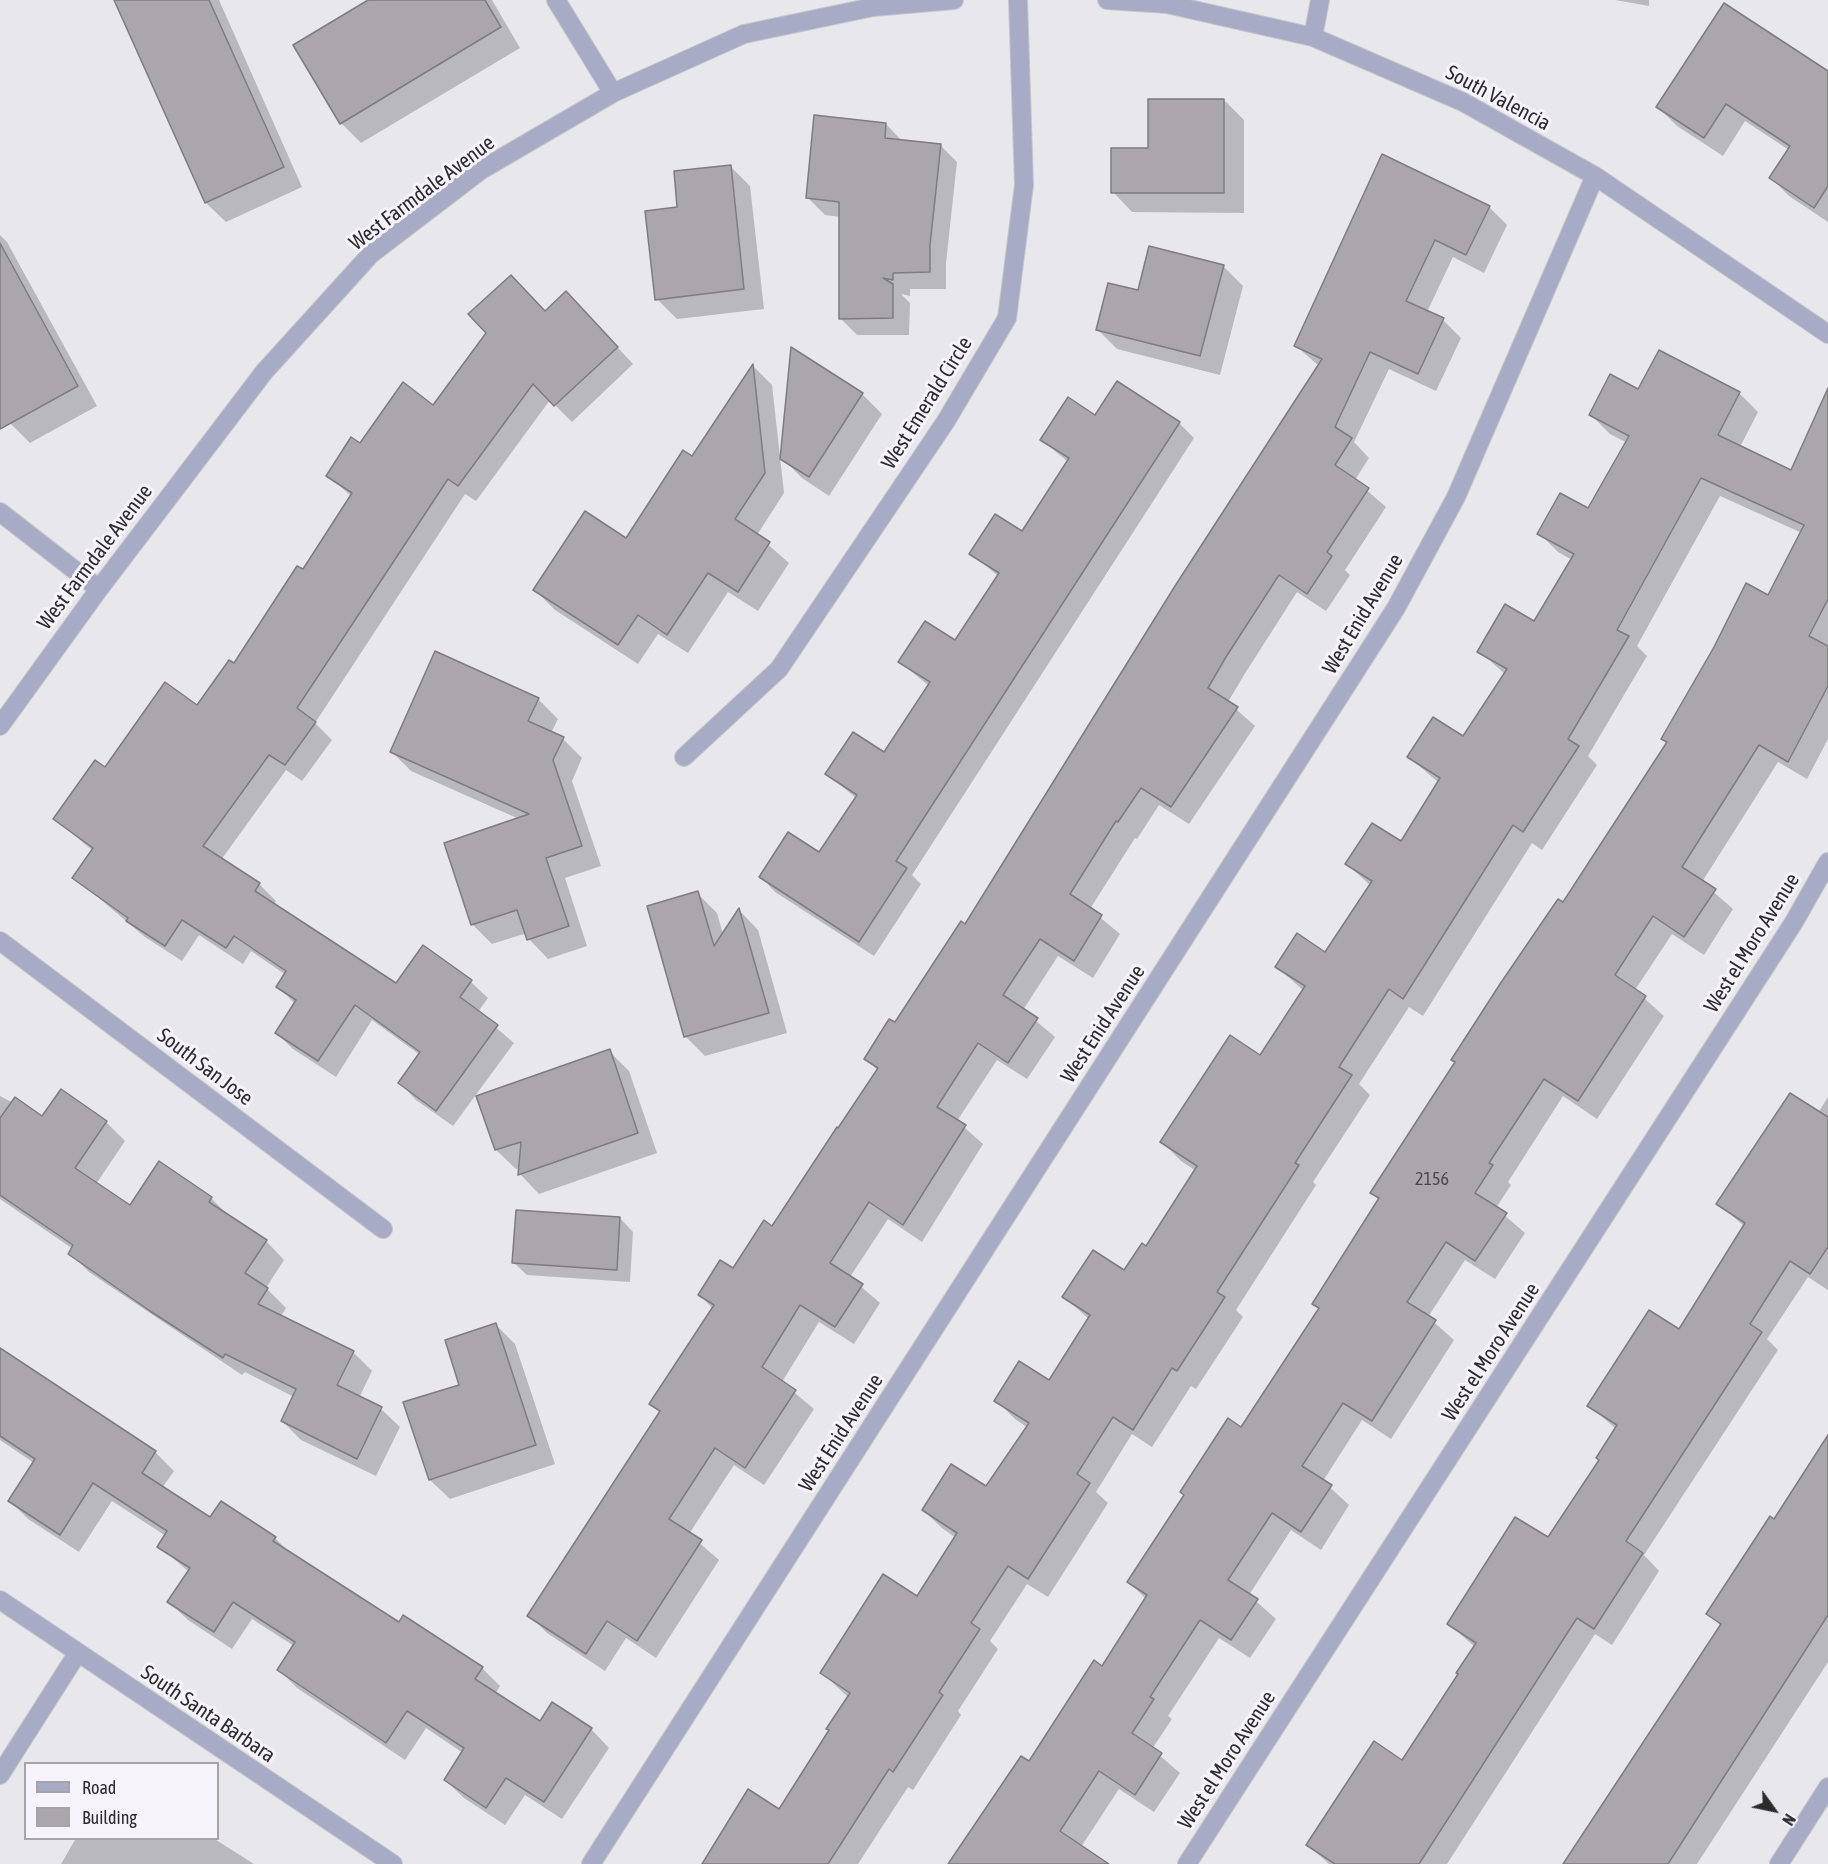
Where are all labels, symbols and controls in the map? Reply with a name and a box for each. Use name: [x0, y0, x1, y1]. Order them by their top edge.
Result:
street label: South Valencia: [1441, 60, 1555, 136]
street label: West Farmdale Avenue: [344, 130, 500, 256]
street label: West Emerald Circle: [876, 332, 978, 474]
street label: West Farmdale Avenue: [32, 479, 158, 635]
street label: West Enid Avenue: [1317, 549, 1409, 679]
street label: West el Moro Avenue: [1699, 869, 1805, 1017]
street label: West Enid Avenue: [1056, 960, 1150, 1088]
street label: South San Jose: [152, 1023, 258, 1111]
house number: 2156: [1415, 1168, 1449, 1190]
street label: West el Moro Avenue: [1437, 1278, 1545, 1426]
street label: West Enid Avenue: [794, 1369, 888, 1497]
street label: South Santa Barbara: [136, 1660, 280, 1768]
street label: West el Moro Avenue: [1173, 1686, 1281, 1834]
legend: [24, 1762, 219, 1840]
text: Road: [82, 1777, 116, 1798]
north arrow: [1744, 1780, 1804, 1840]
text: Building: [82, 1807, 137, 1828]
text: N: [1779, 1811, 1799, 1829]

